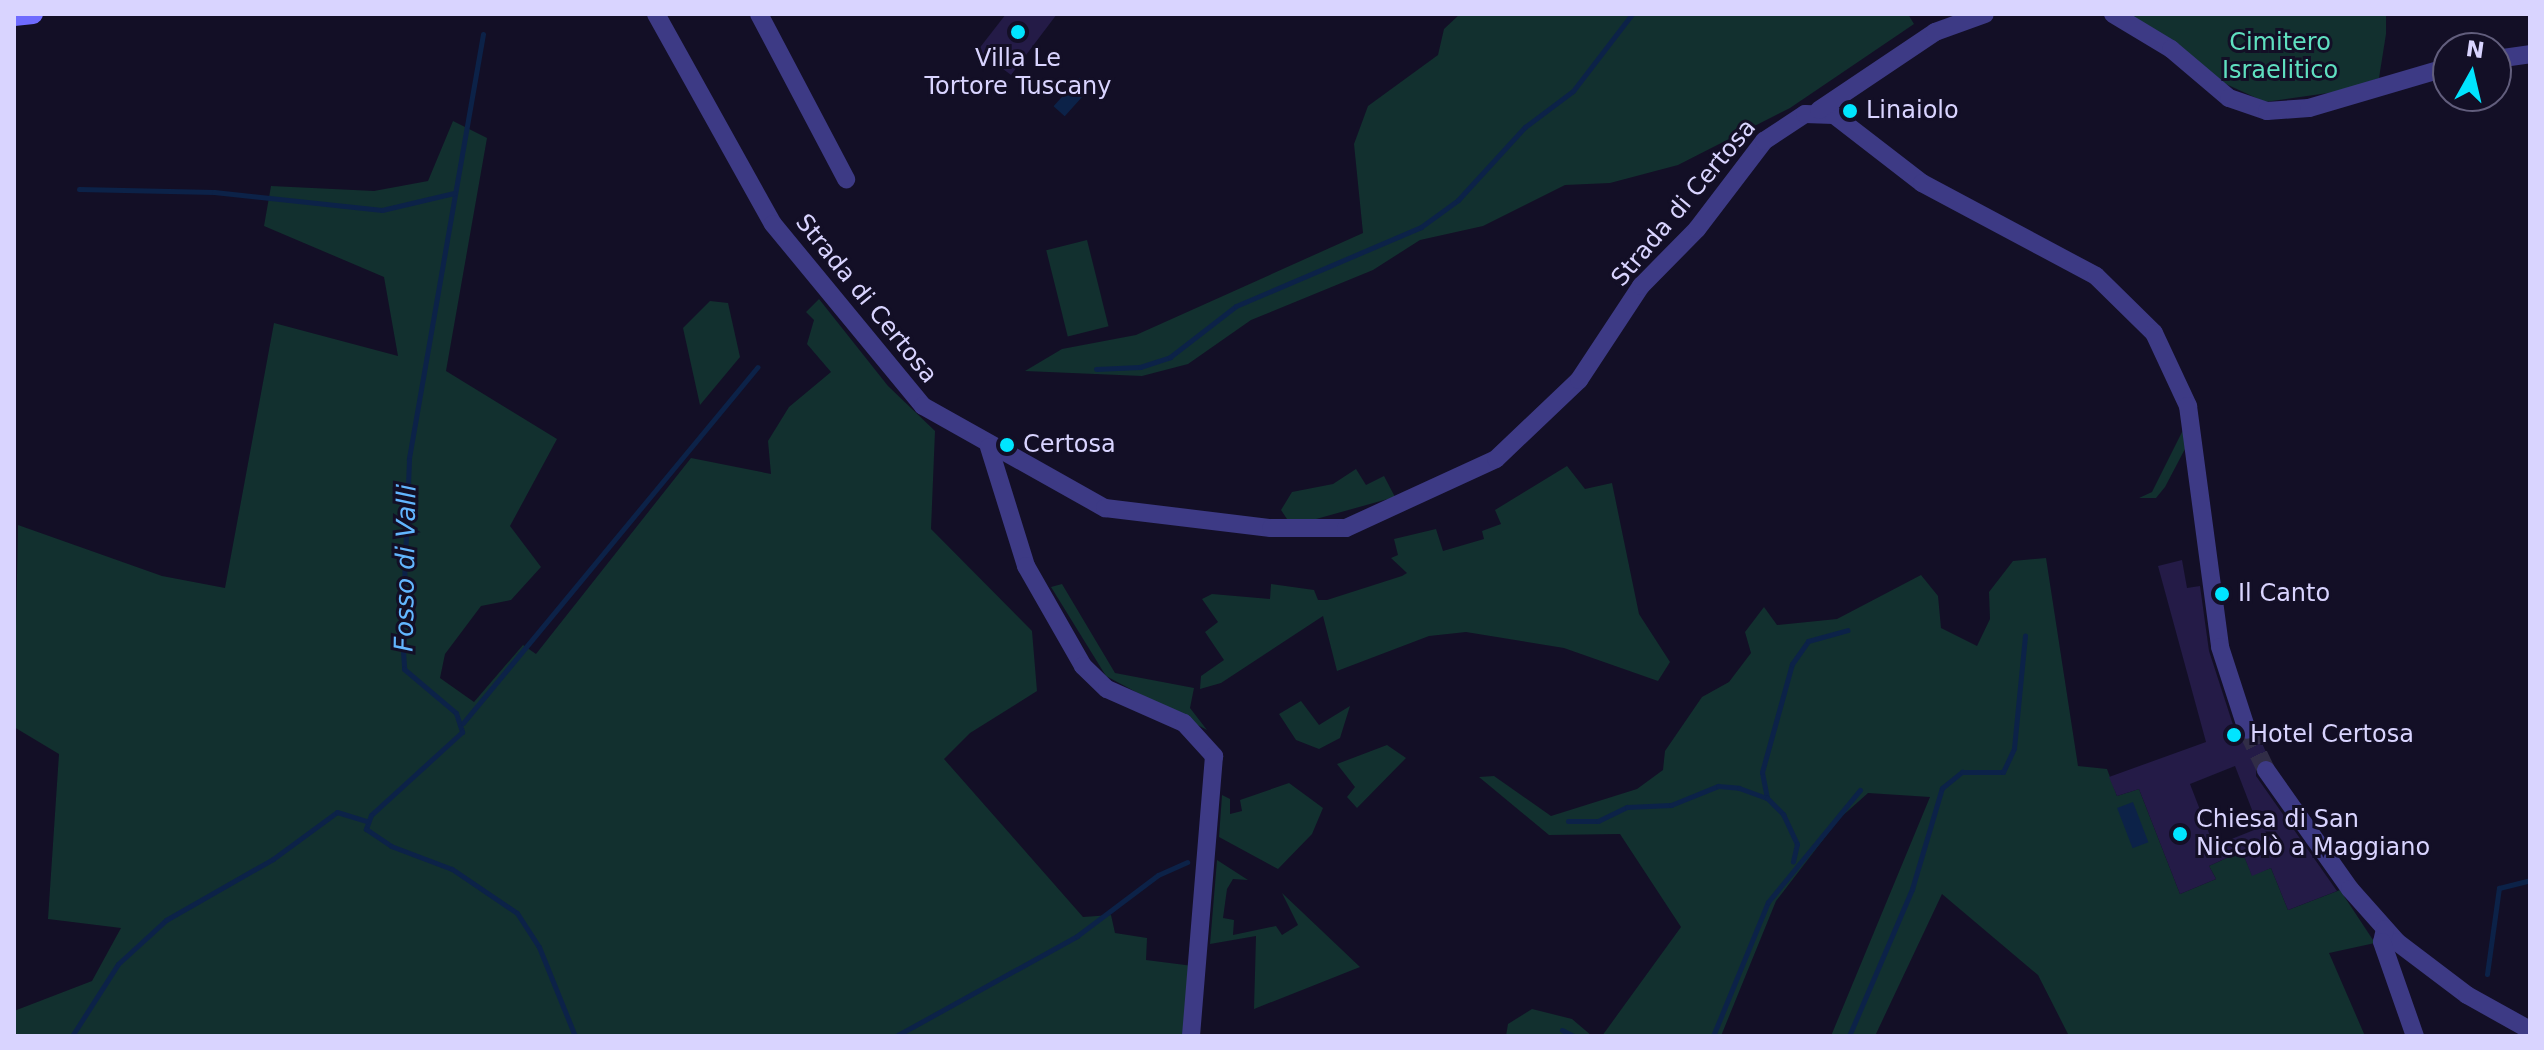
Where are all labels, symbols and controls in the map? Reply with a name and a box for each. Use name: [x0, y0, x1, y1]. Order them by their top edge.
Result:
marker: Villa Le Tortore Tuscany: [1009, 23, 1027, 41]
park label: Cimitero Israelitico: [2222, 29, 2338, 85]
north arrow: [2432, 32, 2512, 112]
text: N: [2464, 36, 2486, 63]
place label: Villa Le Tortore Tuscany: [924, 45, 1112, 101]
place label: Linaiolo: [1866, 97, 1959, 125]
marker: Linaiolo: [1841, 102, 1859, 120]
street label: Strada di Certosa: [1606, 114, 1762, 292]
street label: Strada di Certosa: [789, 209, 943, 389]
place label: Certosa: [1023, 431, 1116, 459]
marker: Certosa: [998, 436, 1016, 454]
water label: Fosso di Valli: [389, 484, 423, 652]
place label: Il Canto: [2238, 580, 2330, 608]
marker: Il Canto: [2213, 585, 2231, 603]
place label: Hotel Certosa: [2250, 721, 2414, 749]
marker: Hotel Certosa: [2225, 726, 2243, 744]
place label: Chiesa di San Niccolò a Maggiano: [2196, 806, 2430, 862]
marker: Chiesa di San Niccolò a Maggiano: [2171, 825, 2189, 843]

